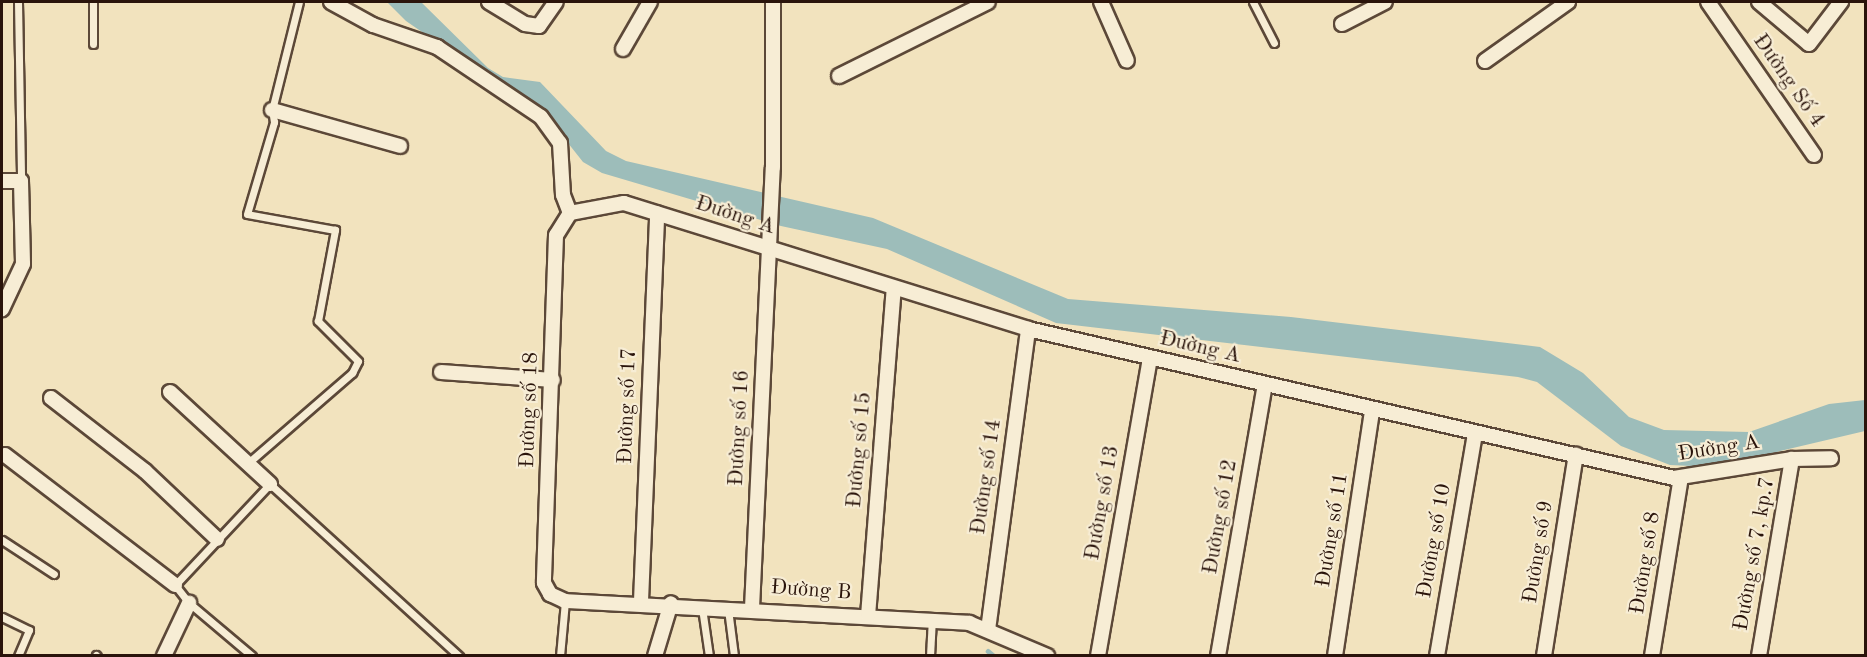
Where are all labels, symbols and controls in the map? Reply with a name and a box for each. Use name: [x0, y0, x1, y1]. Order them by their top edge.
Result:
street label: Đường Số 4: [1747, 30, 1829, 132]
street label: Đường A: [692, 191, 778, 241]
street label: Đường A: [1157, 326, 1243, 370]
street label: Đường số 17: [613, 348, 643, 464]
street label: Đường số 18: [515, 352, 545, 468]
street label: Đường số 16: [724, 369, 756, 487]
street label: Đường số 15: [842, 391, 878, 509]
street label: Đường số 14: [966, 418, 1008, 536]
street label: Đường A: [1676, 430, 1762, 468]
street label: Đường số 13: [1081, 444, 1125, 562]
street label: Đường số 12: [1199, 458, 1243, 576]
street label: Đường số 11: [1311, 471, 1355, 589]
street label: Đường số 7, kp.7: [1729, 475, 1781, 633]
street label: Đường số 10: [1413, 482, 1457, 600]
street label: Đường số 9: [1518, 499, 1560, 605]
street label: Đường số 8: [1625, 510, 1667, 616]
street label: Đường B: [770, 576, 852, 606]

